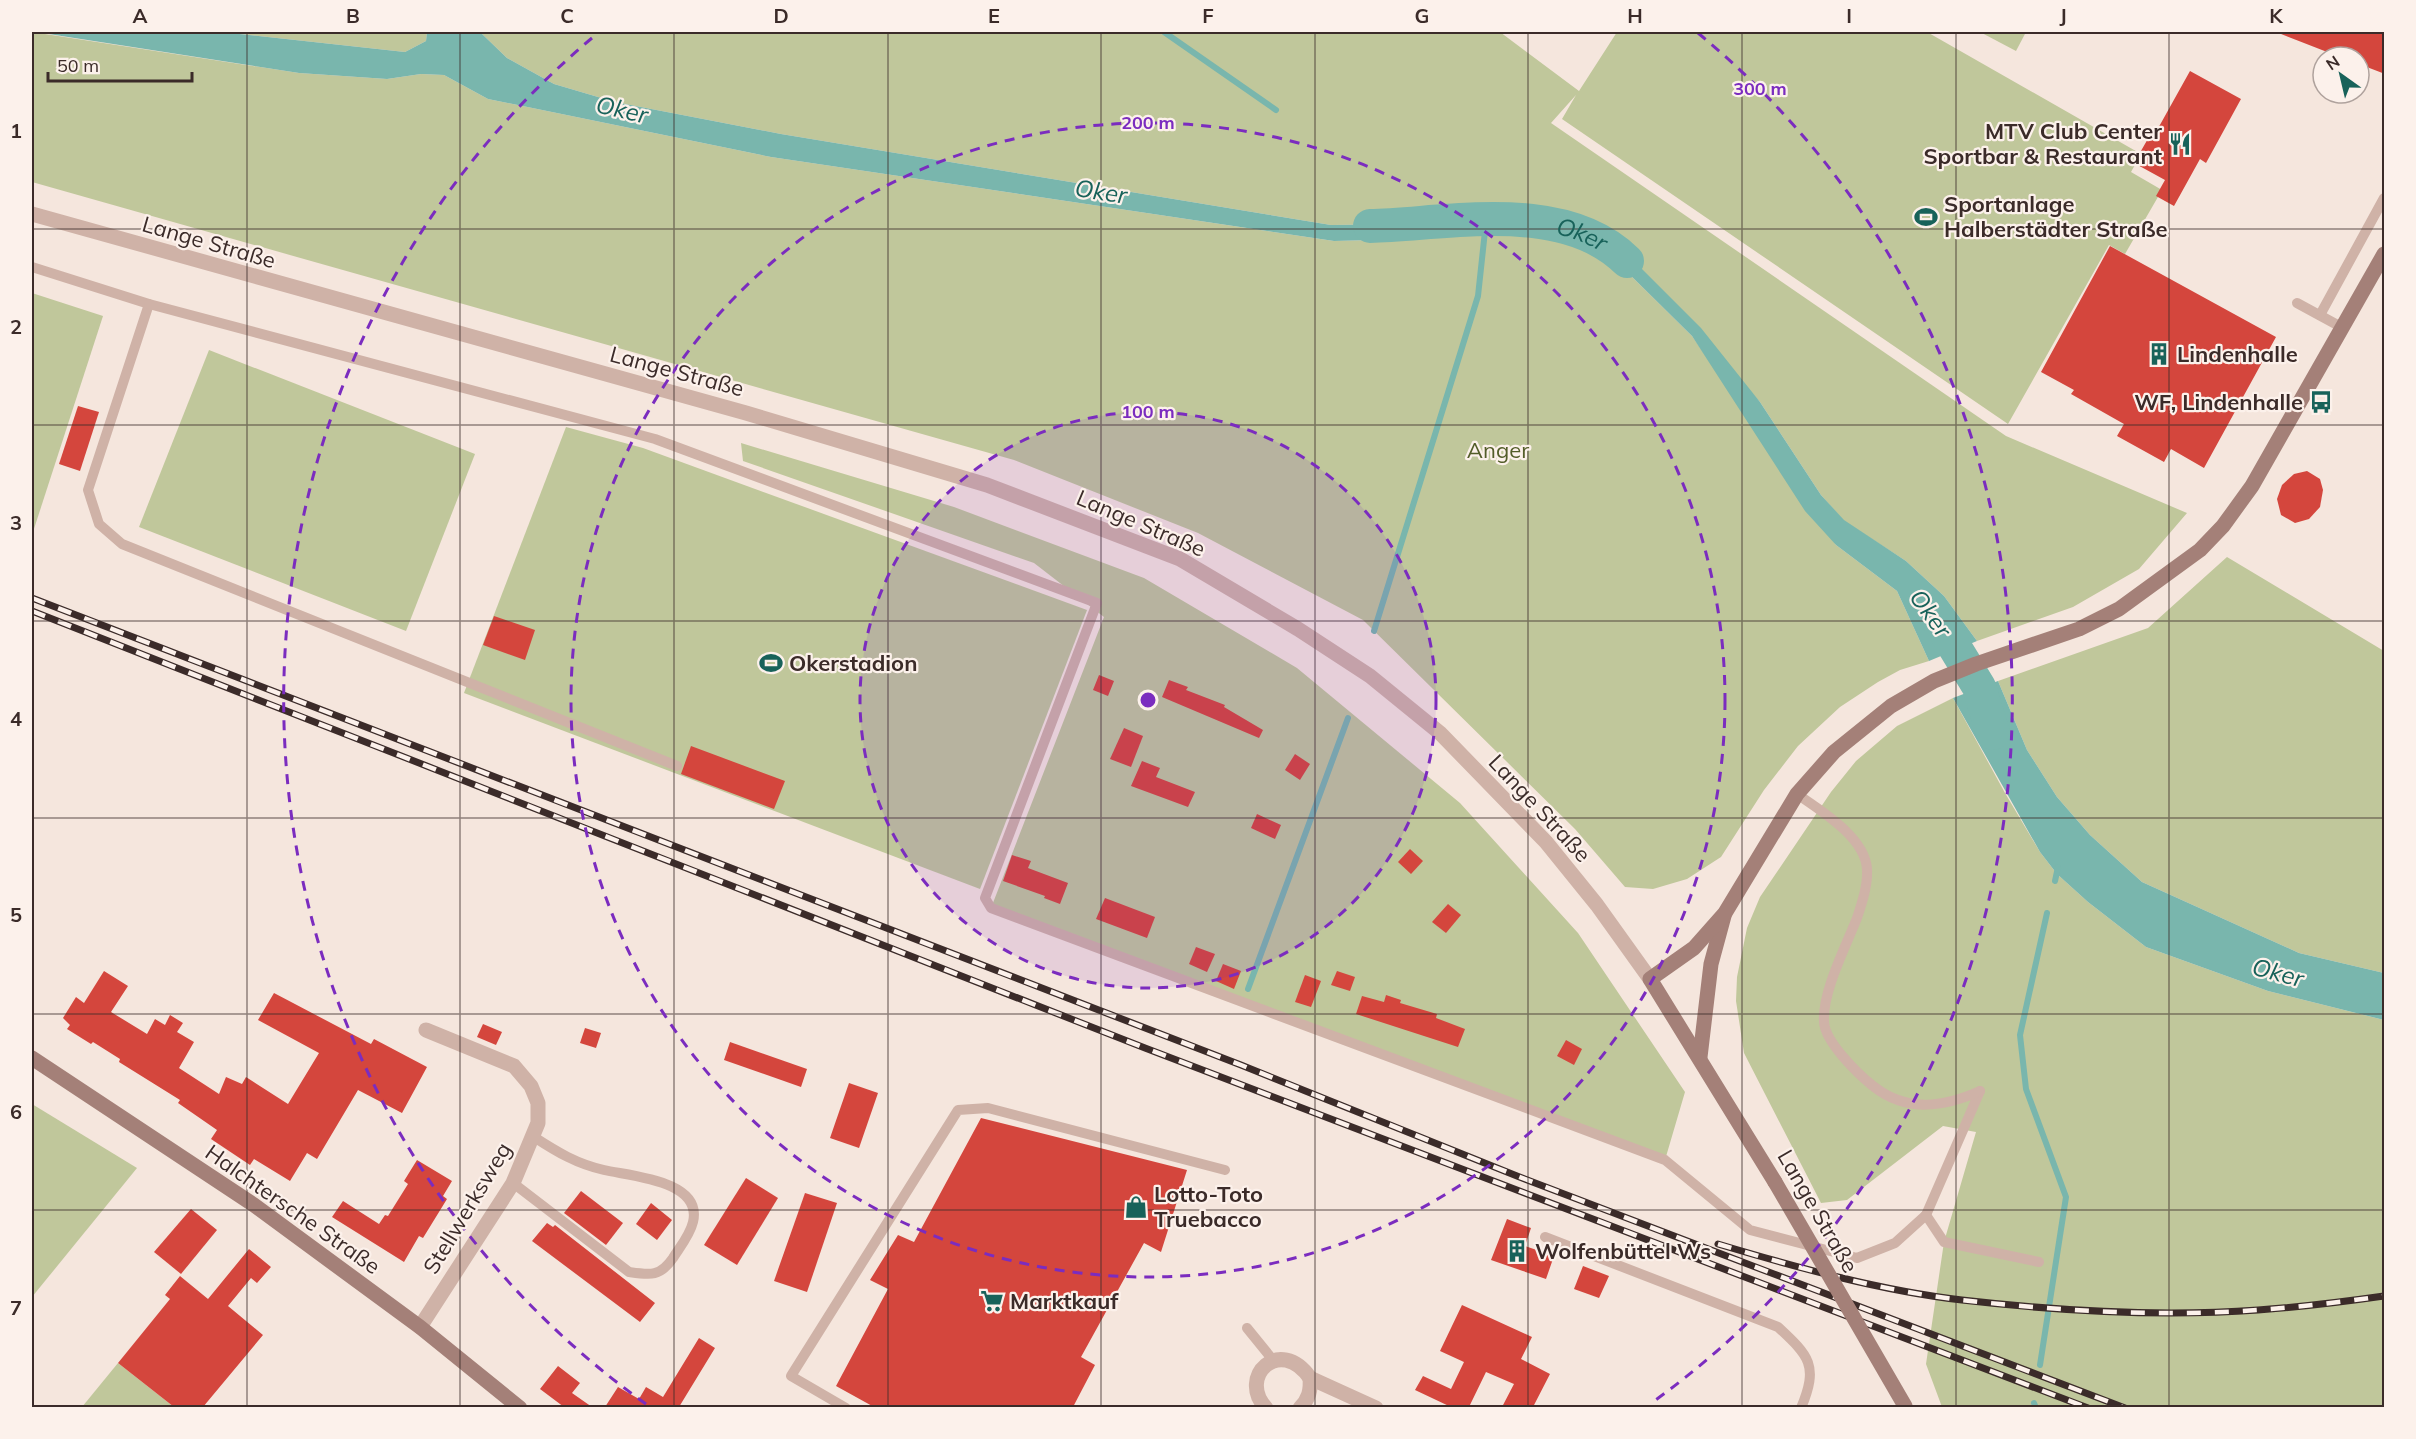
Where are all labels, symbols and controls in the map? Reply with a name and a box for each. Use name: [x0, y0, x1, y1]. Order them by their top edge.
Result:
text: A: [133, 3, 148, 28]
text: B: [346, 3, 360, 28]
text: C: [560, 3, 574, 28]
text: D: [773, 3, 789, 28]
text: E: [988, 3, 1000, 28]
text: F: [1202, 3, 1214, 28]
text: G: [1415, 3, 1429, 28]
text: H: [1627, 3, 1643, 28]
text: I: [1846, 3, 1852, 28]
text: J: [2059, 3, 2067, 28]
text: K: [2269, 3, 2283, 28]
scale bar: [48, 45, 192, 83]
north arrow: [2311, 45, 2371, 105]
text: N: [2322, 51, 2343, 74]
text: 50 m: [57, 54, 99, 77]
text: 300 m: [1733, 77, 1787, 100]
water label: Oker: [593, 88, 652, 130]
text: 200 m: [1121, 111, 1175, 134]
place label: MTV Club Center Sportbar & Restaurant: [1923, 117, 2162, 170]
text: 1: [10, 118, 22, 143]
restaurant icon: MTV Club Center Sportbar & Restaurant: [2167, 131, 2193, 157]
water label: Oker: [1073, 172, 1130, 210]
place label: Sportanlage Halberstädter Straße: [1944, 190, 2168, 243]
sports icon: Sportanlage Halberstädter Straße: [1913, 204, 1939, 230]
street label: Lange Straße: [139, 210, 279, 274]
water label: Oker: [1553, 210, 1614, 258]
text: 2: [10, 314, 22, 339]
street label: Lange Straße: [607, 340, 747, 402]
place label: Lindenhalle: [2177, 340, 2298, 368]
building icon: Lindenhalle: [2146, 341, 2172, 367]
place label: WF, Lindenhalle: [2134, 388, 2303, 416]
bus stop icon: WF, Lindenhalle: [2308, 389, 2334, 415]
text: 100 m: [1121, 400, 1175, 423]
park label: Anger: [1467, 436, 1529, 464]
street label: Lange Straße: [1072, 483, 1210, 563]
text: 3: [10, 510, 22, 535]
water label: Oker: [1903, 583, 1959, 644]
place label: Okerstadion: [789, 649, 917, 677]
sports icon: Okerstadion: [758, 650, 784, 676]
centre of rings: [1138, 690, 1158, 710]
text: 4: [10, 706, 22, 731]
street label: Lange Straße: [1483, 748, 1597, 868]
text: 5: [10, 902, 22, 927]
water label: Oker: [2249, 951, 2308, 994]
text: 6: [10, 1099, 22, 1124]
street label: Stellwerksweg: [417, 1137, 517, 1279]
street label: Halchtersche Straße: [200, 1138, 386, 1280]
street label: Lange Straße: [1772, 1144, 1864, 1278]
place label: Lotto-Toto Truebacco: [1154, 1180, 1263, 1233]
shop icon: Lotto-Toto Truebacco: [1123, 1194, 1149, 1220]
place label: Wolfenbüttel Ws: [1535, 1237, 1711, 1265]
building icon: Wolfenbüttel Ws: [1504, 1238, 1530, 1264]
place label: Marktkauf: [1010, 1287, 1119, 1315]
supermarket icon: Marktkauf: [979, 1288, 1005, 1314]
text: 7: [10, 1295, 22, 1320]

